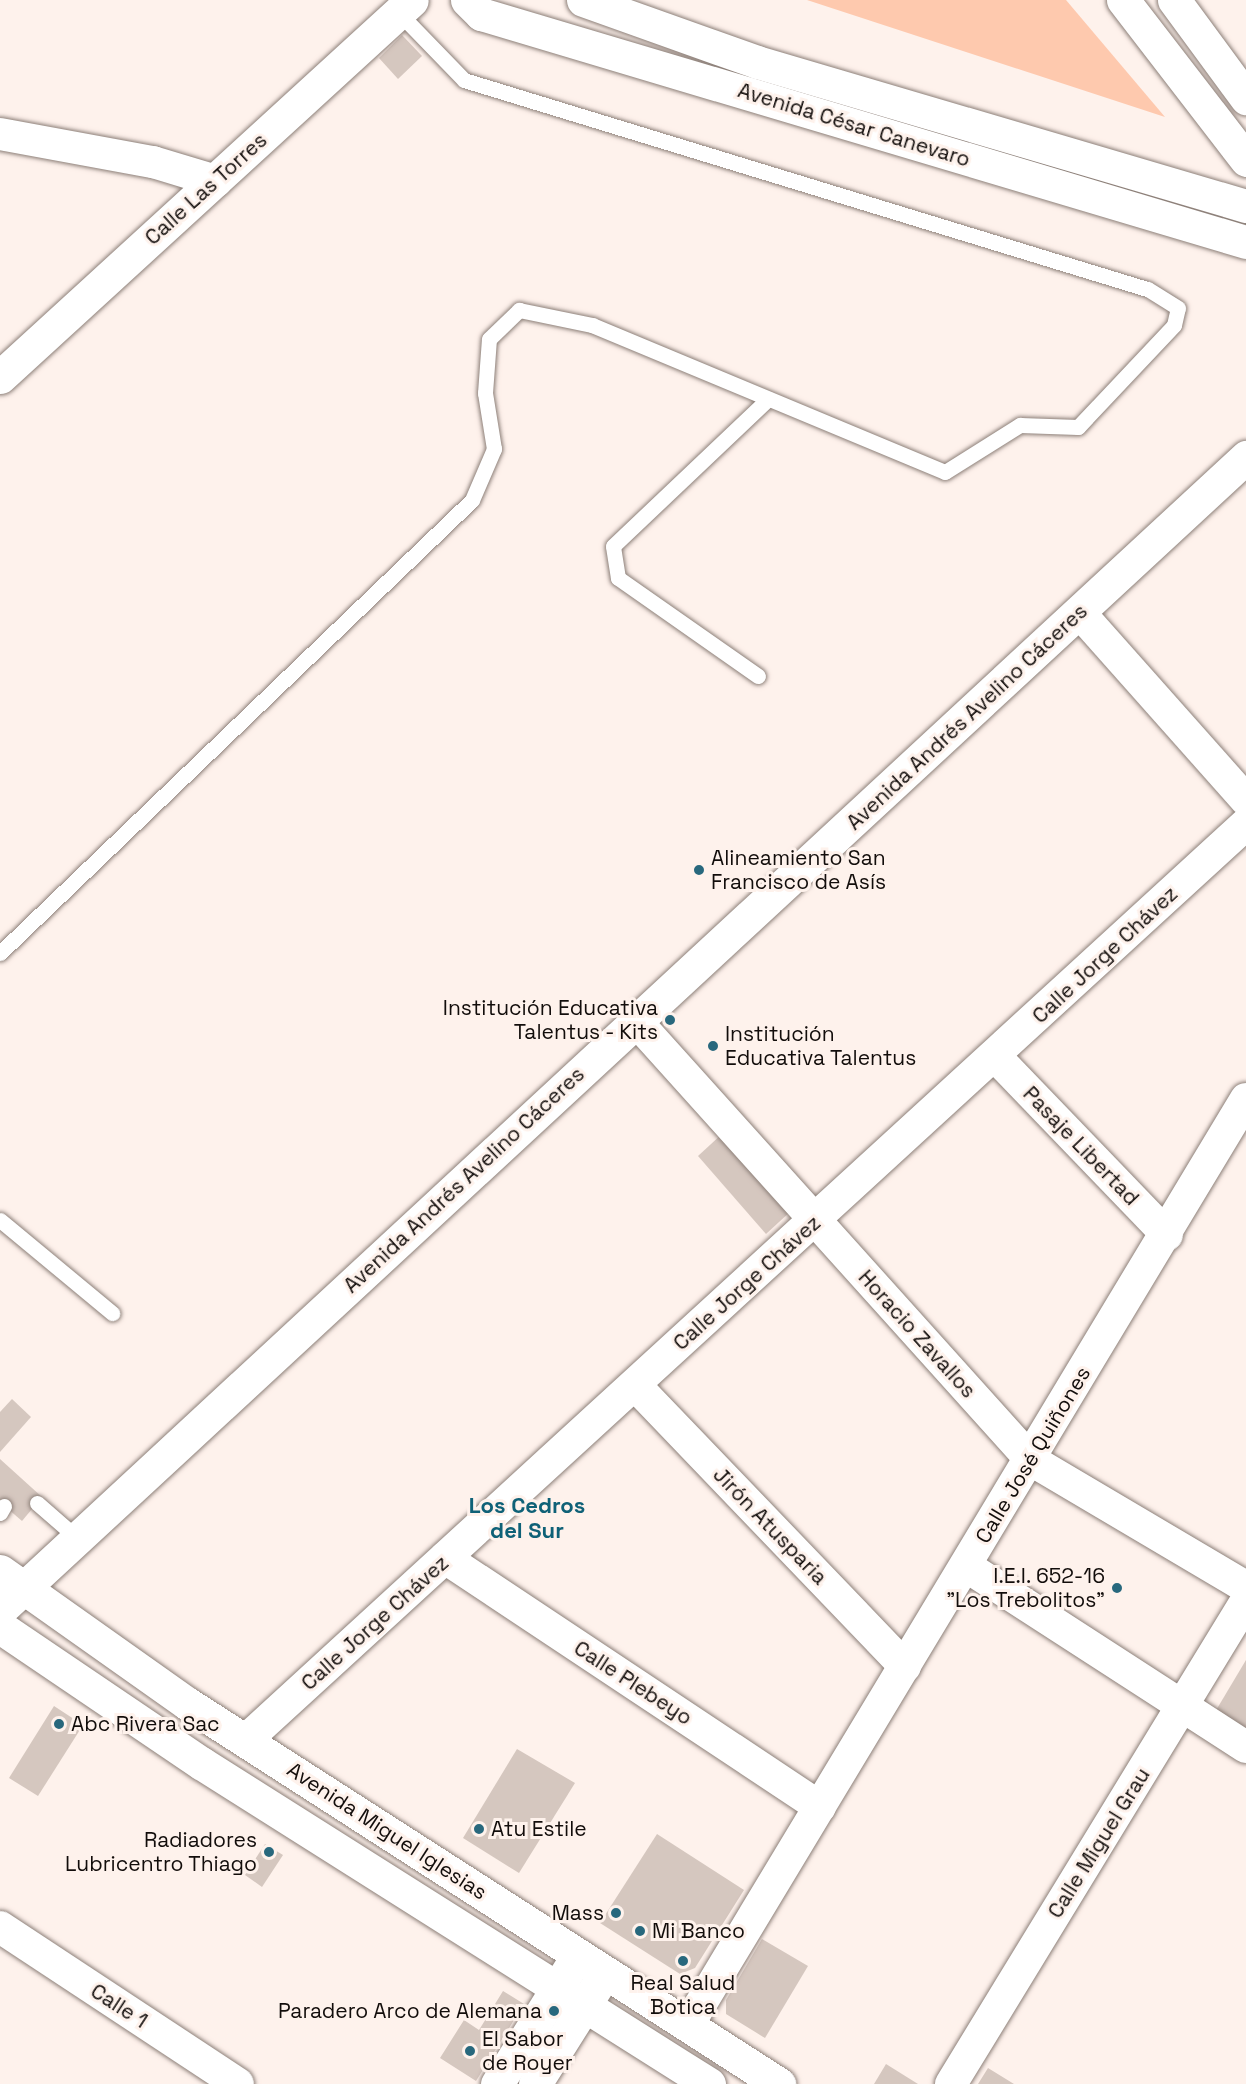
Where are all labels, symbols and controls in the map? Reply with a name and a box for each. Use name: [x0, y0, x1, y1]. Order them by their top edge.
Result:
street label: Avenida César Canevaro: [735, 78, 973, 172]
street label: Calle Las Torres: [140, 128, 272, 250]
street label: Avenida Andrés Avelino Cáceres: [841, 599, 1093, 835]
place label: Alineamiento San Francisco de Asís: [711, 845, 886, 895]
marker: Alineamiento San Francisco de Asís: [692, 863, 706, 877]
street label: Calle Jorge Chávez: [1027, 881, 1183, 1029]
place label: Institución Educativa Talentus - Kits: [443, 995, 658, 1045]
marker: Institución Educativa Talentus - Kits: [663, 1013, 677, 1027]
place label: Institución Educativa Talentus: [725, 1021, 917, 1071]
marker: Institución Educativa Talentus: [706, 1039, 720, 1053]
street label: Avenida Andrés Avelino Cáceres: [338, 1062, 590, 1298]
street label: Pasaje Libertad: [1018, 1081, 1144, 1211]
street label: Calle Jorge Chávez: [668, 1210, 826, 1356]
street label: Horacio Zavallos: [853, 1265, 981, 1403]
street label: Calle José Quiñones: [970, 1362, 1096, 1548]
street label: Jirón Atusparia: [708, 1462, 832, 1590]
district label: Los Cedros del Sur: [469, 1492, 585, 1544]
street label: Calle Jorge Chávez: [296, 1550, 454, 1696]
place label: I.E.I. 652-16 "Los Trebolitos": [946, 1563, 1105, 1613]
marker: I.E.I. 652-16 "Los Trebolitos": [1110, 1581, 1124, 1595]
street label: Calle Plebeyo: [569, 1635, 697, 1731]
place label: Abc Rivera Sac: [71, 1711, 220, 1737]
marker: Abc Rivera Sac: [52, 1717, 66, 1731]
street label: Avenida Miguel Iglesias: [282, 1757, 492, 1905]
street label: Calle Miguel Grau: [1043, 1763, 1155, 1923]
place label: Atu Estile: [491, 1816, 587, 1842]
marker: Atu Estile: [472, 1822, 486, 1836]
place label: Radiadores Lubricentro Thiago: [64, 1827, 257, 1877]
marker: Radiadores Lubricentro Thiago: [262, 1845, 276, 1859]
place label: Mass: [552, 1900, 604, 1926]
marker: Mass: [609, 1906, 623, 1920]
place label: Mi Banco: [652, 1918, 745, 1944]
marker: Mi Banco: [633, 1924, 647, 1938]
marker: Real Salud Botica: [676, 1954, 690, 1968]
place label: Real Salud Botica: [631, 1970, 735, 2020]
street label: Calle 1: [86, 1978, 152, 2034]
place label: Paradero Arco de Alemana: [277, 1998, 542, 2024]
marker: Paradero Arco de Alemana: [547, 2004, 561, 2018]
place label: El Sabor de Royer: [482, 2026, 573, 2076]
marker: El Sabor de Royer: [463, 2044, 477, 2058]

